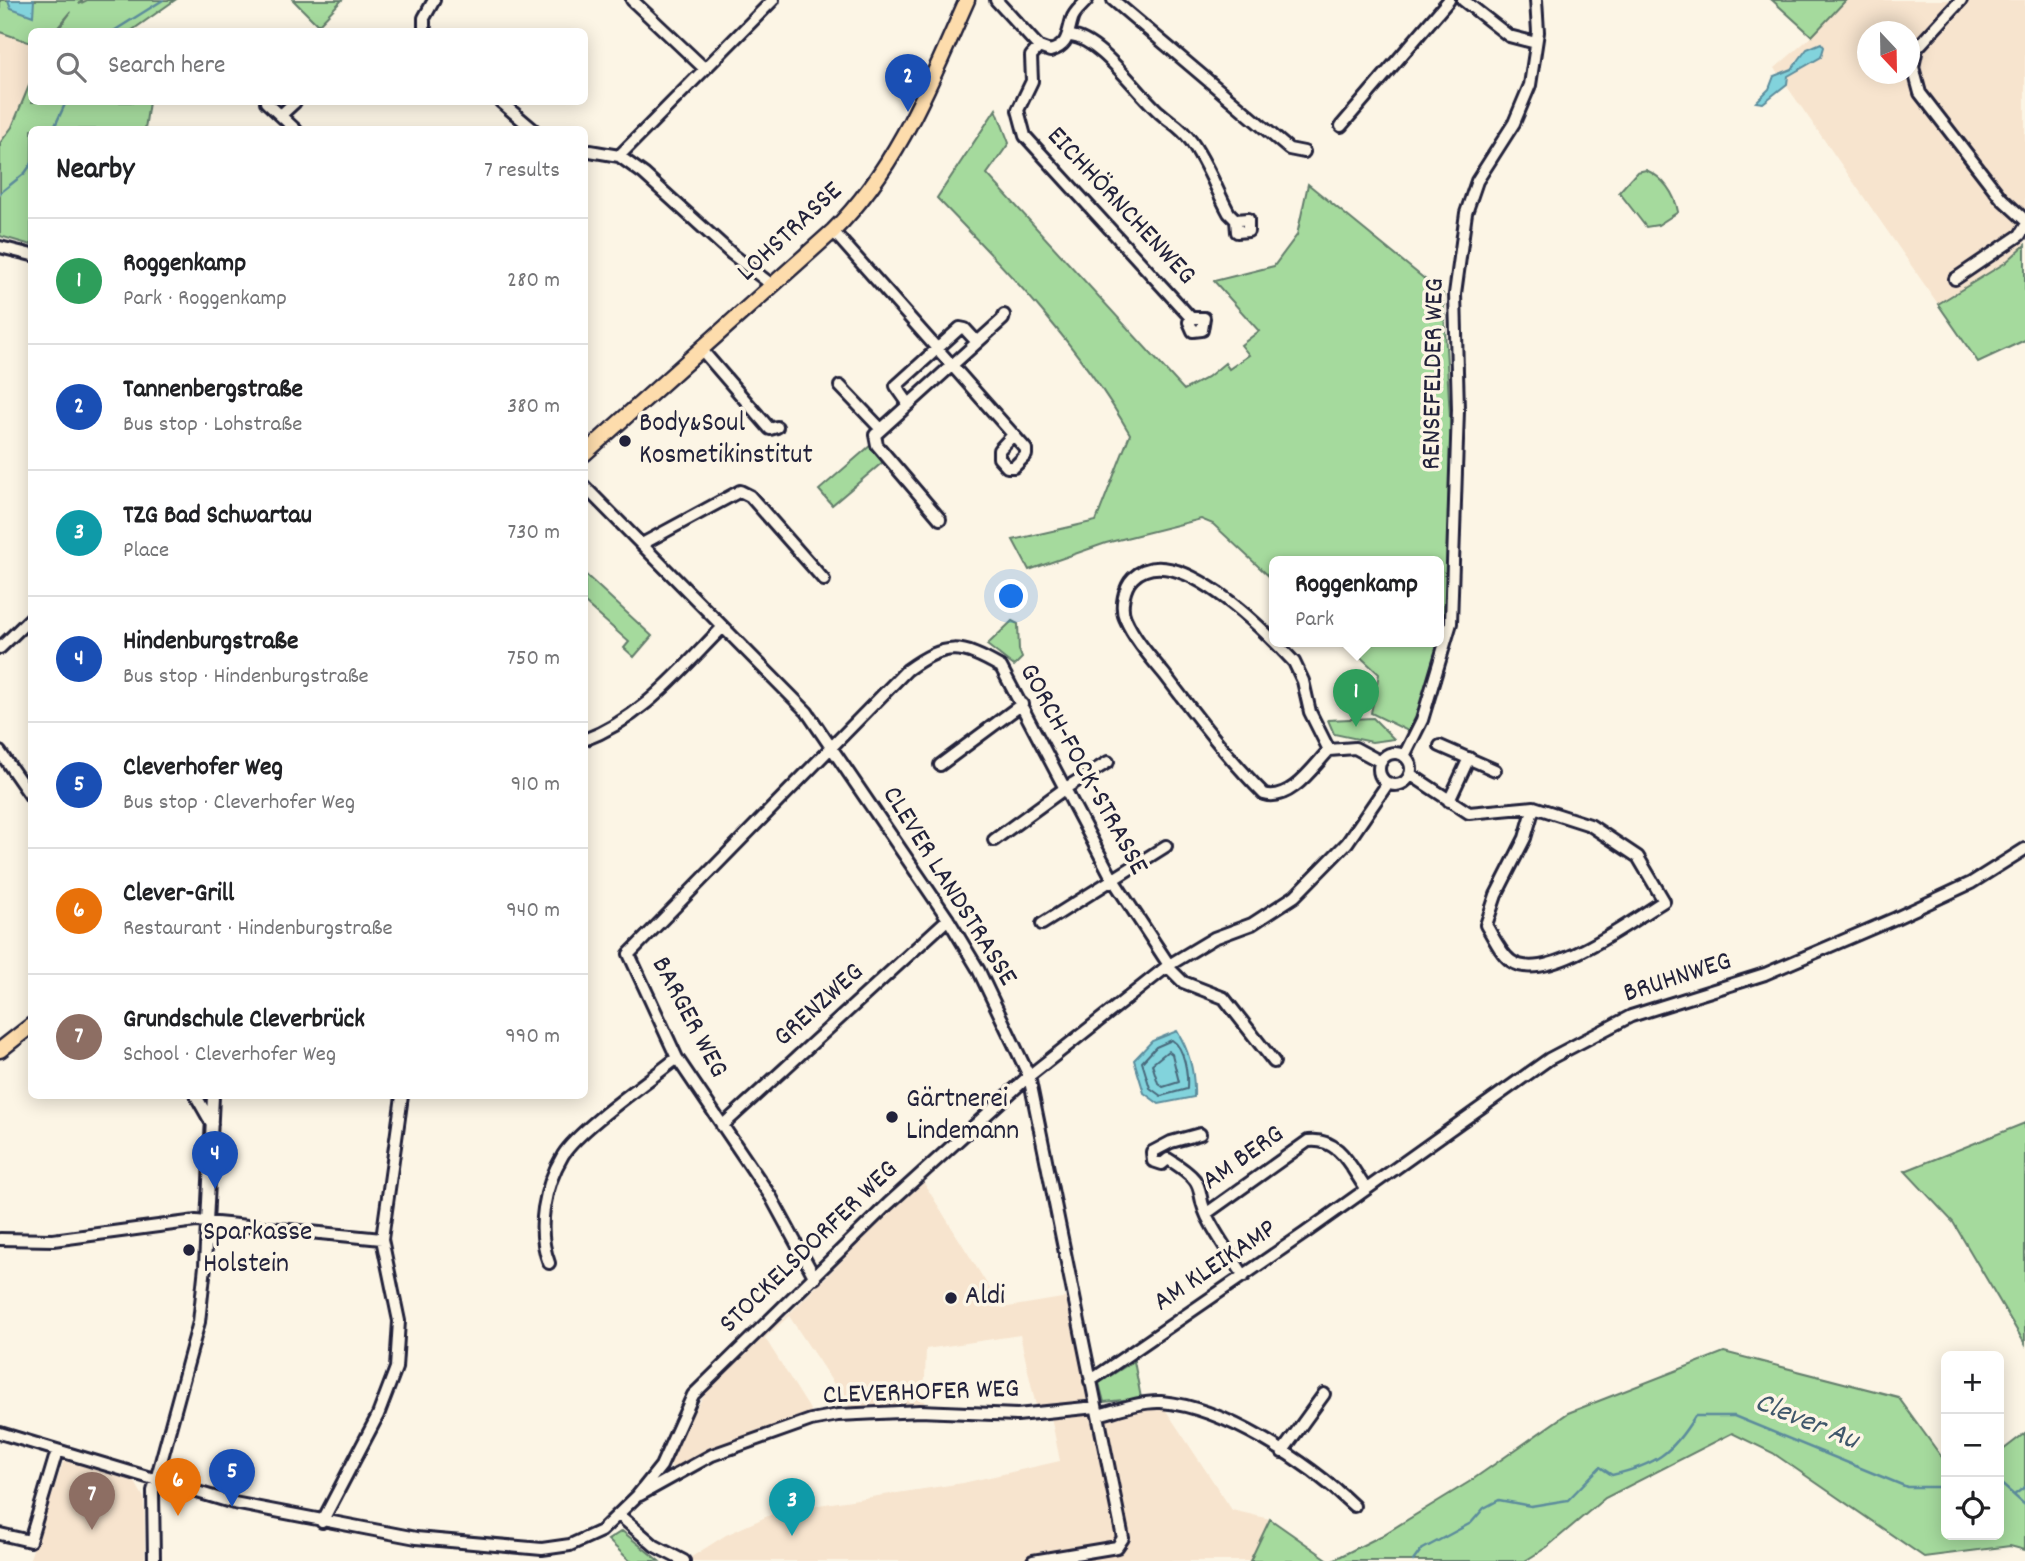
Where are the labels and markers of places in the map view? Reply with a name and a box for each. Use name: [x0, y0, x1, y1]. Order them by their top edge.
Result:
pin: 2: [885, 54, 931, 112]
place label: Body&Soul Kosmetikinstitut: [639, 405, 813, 477]
marker: Body&Soul Kosmetikinstitut: [617, 433, 633, 449]
pin: 1: [1333, 669, 1379, 727]
place label: Gärtnerei Lindemann: [906, 1081, 1019, 1153]
marker: Gärtnerei Lindemann: [884, 1109, 900, 1125]
pin: 4: [192, 1131, 238, 1189]
place label: Sparkasse Holstein: [203, 1214, 312, 1286]
marker: Sparkasse Holstein: [181, 1242, 197, 1258]
place label: Aldi: [965, 1278, 1005, 1318]
marker: Aldi: [943, 1290, 959, 1306]
pin: 5: [209, 1449, 255, 1507]
pin: 6: [155, 1458, 201, 1516]
pin: 7: [69, 1472, 115, 1530]
pin: 3: [769, 1478, 815, 1536]

